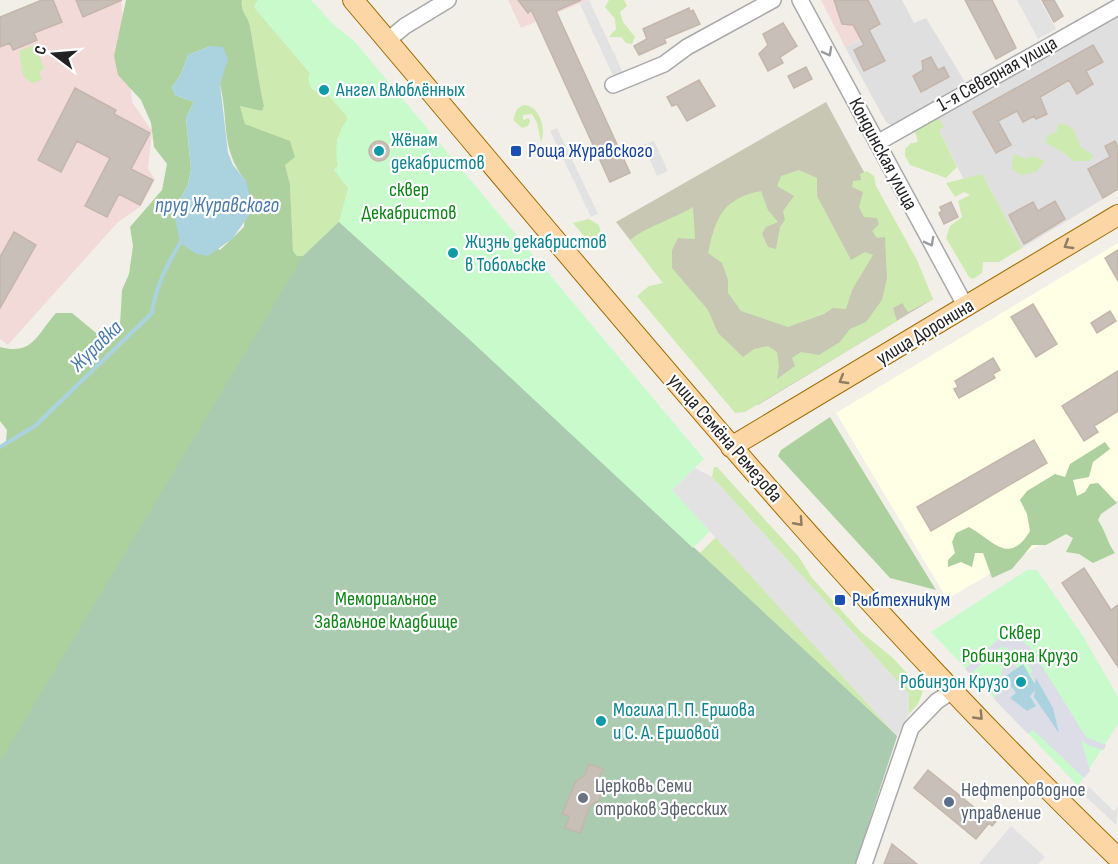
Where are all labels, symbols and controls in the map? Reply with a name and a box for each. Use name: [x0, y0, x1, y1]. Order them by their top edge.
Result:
north arrow: [24, 24, 84, 84]
street label: 1-я Северная улица: [933, 31, 1061, 117]
text: С: [31, 44, 51, 57]
one-way arrow: [821, 45, 832, 56]
place label: Ангел Влюблённых: [335, 78, 466, 102]
marker: Ангел Влюблённых: [317, 83, 331, 97]
street label: Кондинская улица: [843, 94, 923, 214]
place label: Жёнам декабристов: [391, 128, 485, 175]
place label: Роща Журавского: [528, 139, 653, 163]
marker: Жёнам декабристов: [372, 144, 386, 158]
marker: Роща Журавского: [509, 144, 523, 158]
park label: сквер Декабристов: [361, 178, 457, 225]
water label: пруд Журавского: [155, 193, 279, 218]
place label: Жизнь декабристов в Тобольске: [465, 230, 607, 277]
one-way arrow: [923, 235, 934, 246]
one-way arrow: [1064, 238, 1074, 250]
marker: Жизнь декабристов в Тобольске: [446, 246, 460, 260]
street label: улица Доронина: [872, 294, 978, 370]
water label: Журавка: [64, 315, 128, 378]
street label: улица Семёна Ремезова: [663, 369, 787, 507]
one-way arrow: [839, 373, 849, 385]
one-way arrow: [792, 515, 803, 526]
park label: Мемориальное Завальное кладбище: [314, 587, 458, 634]
place label: Рыбтехникум: [852, 588, 950, 612]
marker: Рыбтехникум: [833, 593, 847, 607]
park label: Сквер Робинзона Крузо: [962, 621, 1078, 668]
place label: Робинзон Крузо: [900, 670, 1009, 694]
marker: Робинзон Крузо: [1014, 675, 1028, 689]
place label: Могила П. П. Ершова и С. А. Ершовой: [613, 698, 755, 745]
one-way arrow: [972, 710, 983, 720]
marker: Могила П. П. Ершова и С. А. Ершовой: [594, 714, 608, 728]
place label: Церковь Семи отроков Эфесских: [595, 774, 728, 821]
place label: Нефтепроводное управление: [961, 778, 1086, 825]
marker: Церковь Семи отроков Эфесских: [576, 791, 590, 805]
marker: Нефтепроводное управление: [942, 795, 956, 809]

